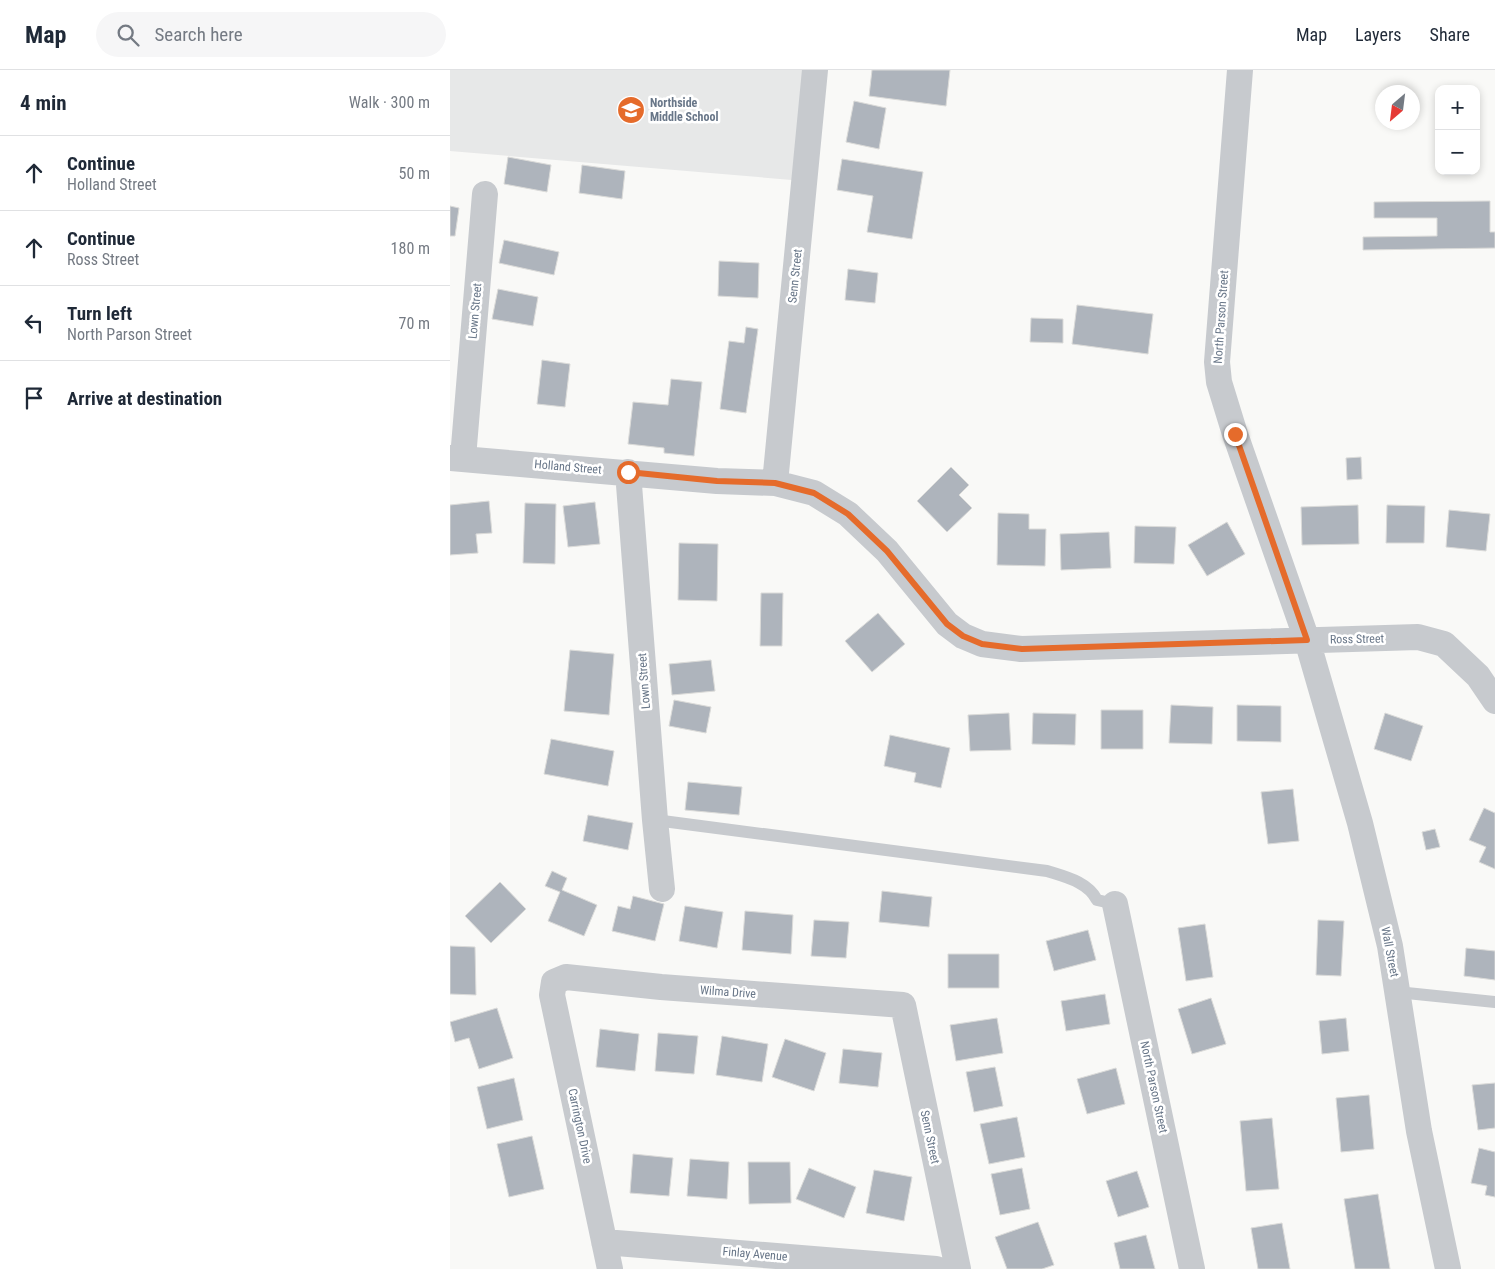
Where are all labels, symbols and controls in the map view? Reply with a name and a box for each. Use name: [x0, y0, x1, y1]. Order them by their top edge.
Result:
search box: [96, 12, 446, 57]
text: Map: [25, 21, 66, 49]
icon: search: [114, 21, 142, 49]
text: Search here: [154, 23, 243, 46]
text: Map: [1296, 24, 1327, 45]
text: Layers: [1355, 24, 1402, 45]
text: Share: [1430, 24, 1470, 45]
north arrow: [1375, 85, 1420, 130]
map controls: [1435, 85, 1480, 175]
button: +: [1435, 85, 1480, 130]
text: 4 min: [20, 91, 67, 115]
text: Walk · 300 m: [349, 93, 430, 112]
school or university icon: Northside Middle School: [616, 95, 646, 125]
place label: Northside Middle School: [650, 96, 718, 124]
button: −: [1435, 130, 1480, 175]
text: Continue: [67, 152, 135, 175]
icon: ahead: [20, 159, 48, 187]
text: 50 m: [398, 164, 430, 183]
text: Holland Street: [67, 175, 157, 194]
text: Continue: [67, 227, 135, 250]
icon: ahead: [20, 234, 48, 262]
text: 180 m: [391, 239, 430, 258]
street label: Senn Street: [785, 248, 805, 304]
text: Ross Street: [67, 250, 139, 269]
street label: North Parson Street: [1211, 269, 1231, 364]
street label: Lown Street: [466, 282, 484, 340]
text: Turn left: [67, 302, 132, 325]
icon: left: [20, 309, 48, 337]
text: 70 m: [398, 314, 430, 333]
text: North Parson Street: [67, 325, 192, 344]
icon: arrive: [20, 384, 48, 412]
text: Arrive at destination: [67, 387, 222, 410]
route end: [1224, 423, 1247, 446]
street label: Holland Street: [534, 457, 603, 477]
route start: [617, 461, 640, 484]
street label: Ross Street: [1330, 632, 1385, 646]
street label: Lown Street: [635, 652, 653, 710]
street label: Wall Street: [1378, 926, 1402, 979]
street label: Wilma Drive: [700, 983, 757, 1001]
street label: North Parson Street: [1137, 1040, 1171, 1135]
street label: Carrington Drive: [565, 1087, 595, 1165]
street label: Senn Street: [918, 1109, 943, 1165]
street label: Finlay Avenue: [722, 1244, 788, 1264]

